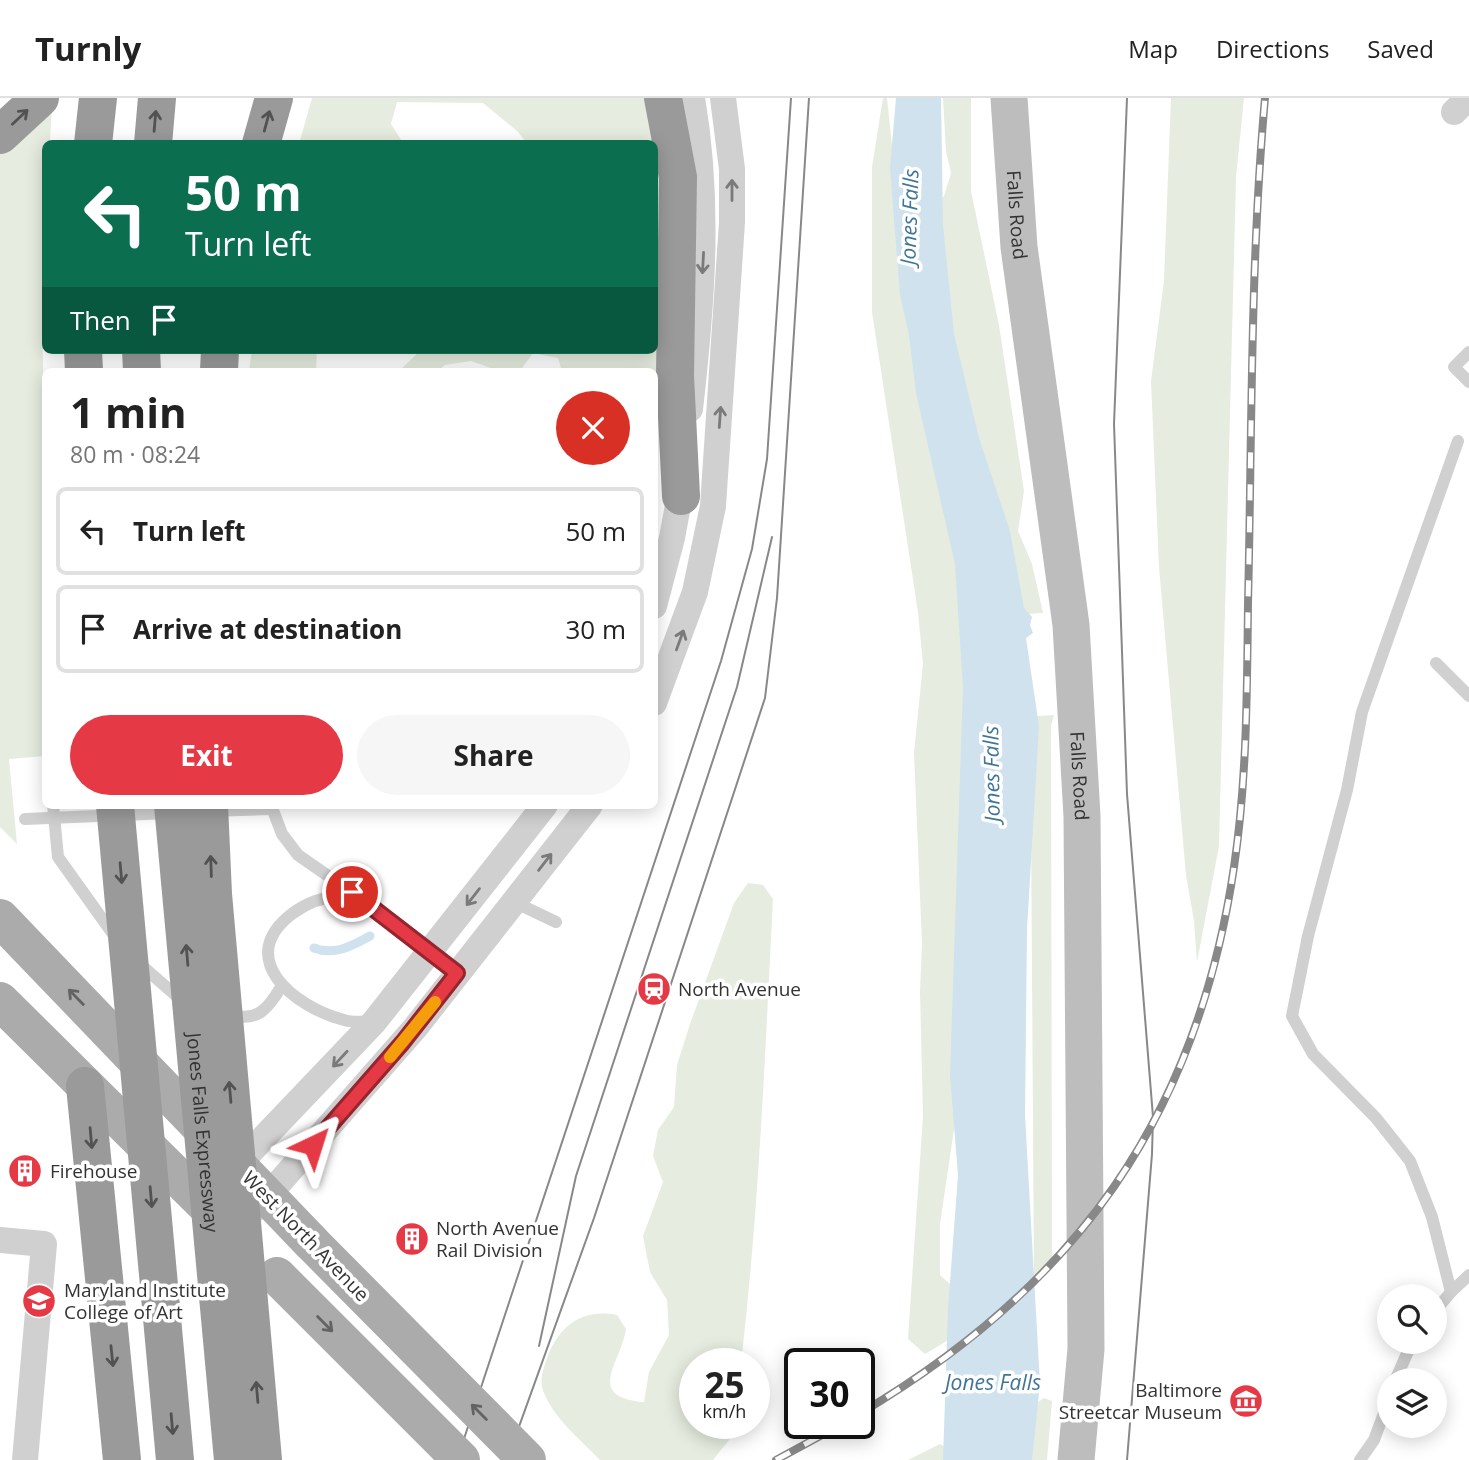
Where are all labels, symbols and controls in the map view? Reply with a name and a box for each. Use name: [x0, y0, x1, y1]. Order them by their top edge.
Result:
text: Turnly: [35, 26, 141, 71]
text: Map: [1128, 32, 1178, 65]
text: Directions: [1216, 32, 1329, 65]
text: Saved: [1367, 32, 1434, 65]
one-way arrow: [11, 109, 29, 125]
one-way arrow: [149, 110, 162, 133]
one-way arrow: [262, 110, 275, 132]
text: 50 m: [185, 159, 302, 225]
icon: left: [70, 168, 161, 259]
water label: Jones Falls: [893, 168, 925, 270]
street label: Falls Road: [1001, 169, 1034, 261]
one-way arrow: [725, 179, 739, 202]
text: Turn left: [185, 222, 311, 265]
one-way arrow: [696, 252, 709, 275]
icon: arrive: [145, 301, 183, 339]
text: Then: [70, 302, 131, 338]
text: 1 min: [70, 383, 187, 440]
button: close: [556, 391, 630, 465]
one-way arrow: [714, 406, 727, 429]
text: 80 m · 08:24: [70, 438, 200, 470]
icon: left: [74, 512, 112, 550]
text: Turn left: [133, 513, 245, 549]
text: 50 m: [565, 513, 626, 549]
icon: arrive: [74, 610, 112, 648]
text: Arrive at destination: [133, 611, 402, 647]
text: 30 m: [565, 611, 626, 647]
one-way arrow: [675, 630, 687, 652]
button: Exit: [70, 715, 343, 795]
button: Share: [357, 715, 630, 795]
water label: Jones Falls: [976, 726, 1006, 826]
street label: Falls Road: [1064, 731, 1095, 821]
one-way arrow: [538, 853, 553, 872]
one-way arrow: [205, 854, 218, 877]
one-way arrow: [115, 861, 128, 884]
pin: [322, 862, 382, 922]
icon: arrive: [333, 873, 371, 911]
one-way arrow: [465, 888, 480, 906]
one-way arrow: [180, 944, 193, 967]
station icon: North Avenue: [635, 970, 673, 1008]
place label: North Avenue: [678, 976, 801, 1002]
one-way arrow: [67, 989, 84, 1006]
street label: Jones Falls Expressway: [181, 1030, 225, 1234]
one-way arrow: [331, 1050, 348, 1067]
one-way arrow: [223, 1081, 236, 1104]
position arrow: [276, 1108, 350, 1182]
one-way arrow: [85, 1126, 98, 1149]
building icon: Firehouse: [6, 1152, 44, 1190]
place label: Firehouse: [50, 1158, 138, 1184]
street label: West North Avenue: [237, 1165, 375, 1307]
one-way arrow: [145, 1185, 158, 1208]
place label: North Avenue Rail Division: [436, 1215, 559, 1263]
building icon: North Avenue Rail Division: [393, 1220, 431, 1258]
place label: Maryland Institute College of Art: [64, 1277, 226, 1325]
school or university icon: Maryland Institute College of Art: [20, 1282, 58, 1320]
map controls: [1377, 1284, 1447, 1438]
button: search: [1377, 1284, 1447, 1354]
one-way arrow: [316, 1316, 333, 1333]
one-way arrow: [106, 1344, 119, 1366]
speed limit sign: 30: [784, 1348, 875, 1439]
text: 25: [704, 1361, 745, 1408]
water label: Jones Falls: [941, 1368, 1041, 1396]
button: layers: [1377, 1368, 1447, 1438]
place label: Baltimore Streetcar Museum: [1059, 1377, 1222, 1425]
one-way arrow: [250, 1381, 263, 1404]
museum icon: Baltimore Streetcar Museum: [1227, 1382, 1265, 1420]
text: km/h: [703, 1399, 746, 1423]
one-way arrow: [471, 1403, 488, 1420]
one-way arrow: [166, 1412, 179, 1434]

